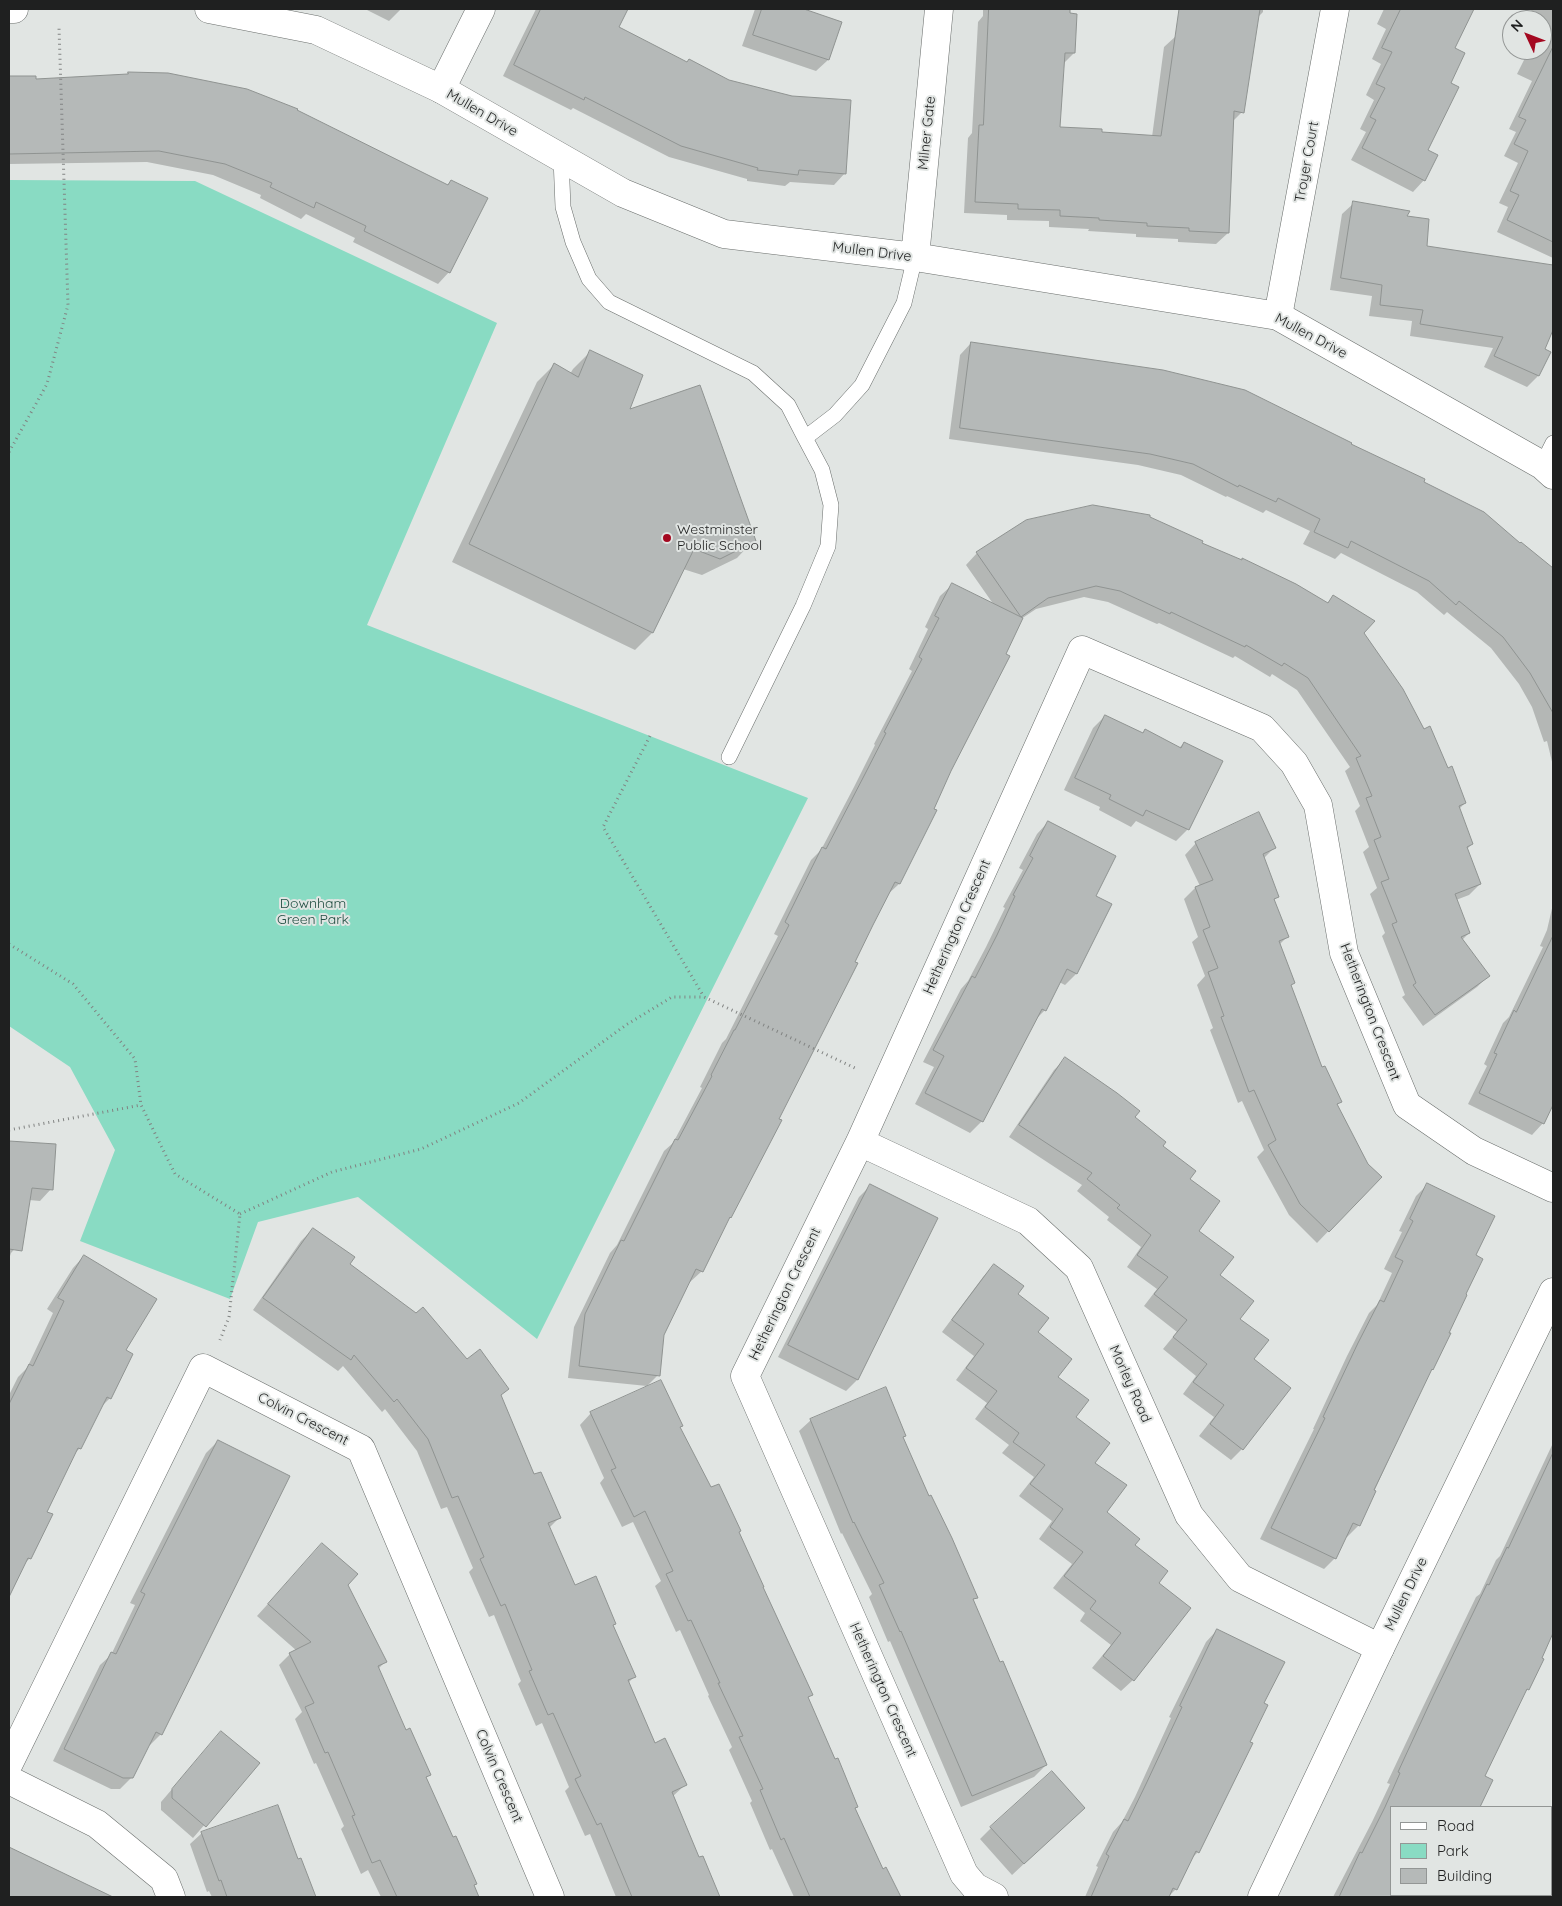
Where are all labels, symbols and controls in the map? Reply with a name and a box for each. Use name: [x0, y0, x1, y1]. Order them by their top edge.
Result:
north arrow: [1502, 10, 1552, 60]
text: N: [1507, 16, 1527, 35]
street label: Mullen Drive: [443, 86, 521, 140]
street label: Milner Gate: [915, 95, 939, 171]
street label: Troyer Court: [1292, 120, 1322, 204]
street label: Mullen Drive: [832, 239, 912, 265]
street label: Mullen Drive: [1272, 310, 1350, 362]
place label: Westminster Public School: [677, 522, 762, 554]
marker: Westminster Public School: [661, 532, 673, 544]
street label: Hetherington Crescent: [920, 857, 994, 997]
park label: Downham Green Park: [277, 896, 349, 929]
street label: Hetherington Crescent: [1336, 941, 1404, 1083]
street label: Hetherington Crescent: [746, 1225, 824, 1363]
street label: Morley Road: [1105, 1343, 1155, 1425]
street label: Colvin Crescent: [255, 1389, 351, 1449]
street label: Mullen Drive: [1381, 1555, 1431, 1633]
street label: Hetherington Crescent: [846, 1620, 920, 1760]
street label: Colvin Crescent: [472, 1727, 526, 1825]
legend: [1390, 1806, 1552, 1896]
text: Road: [1437, 1816, 1474, 1835]
text: Park: [1437, 1841, 1469, 1860]
text: Building: [1437, 1866, 1492, 1885]

